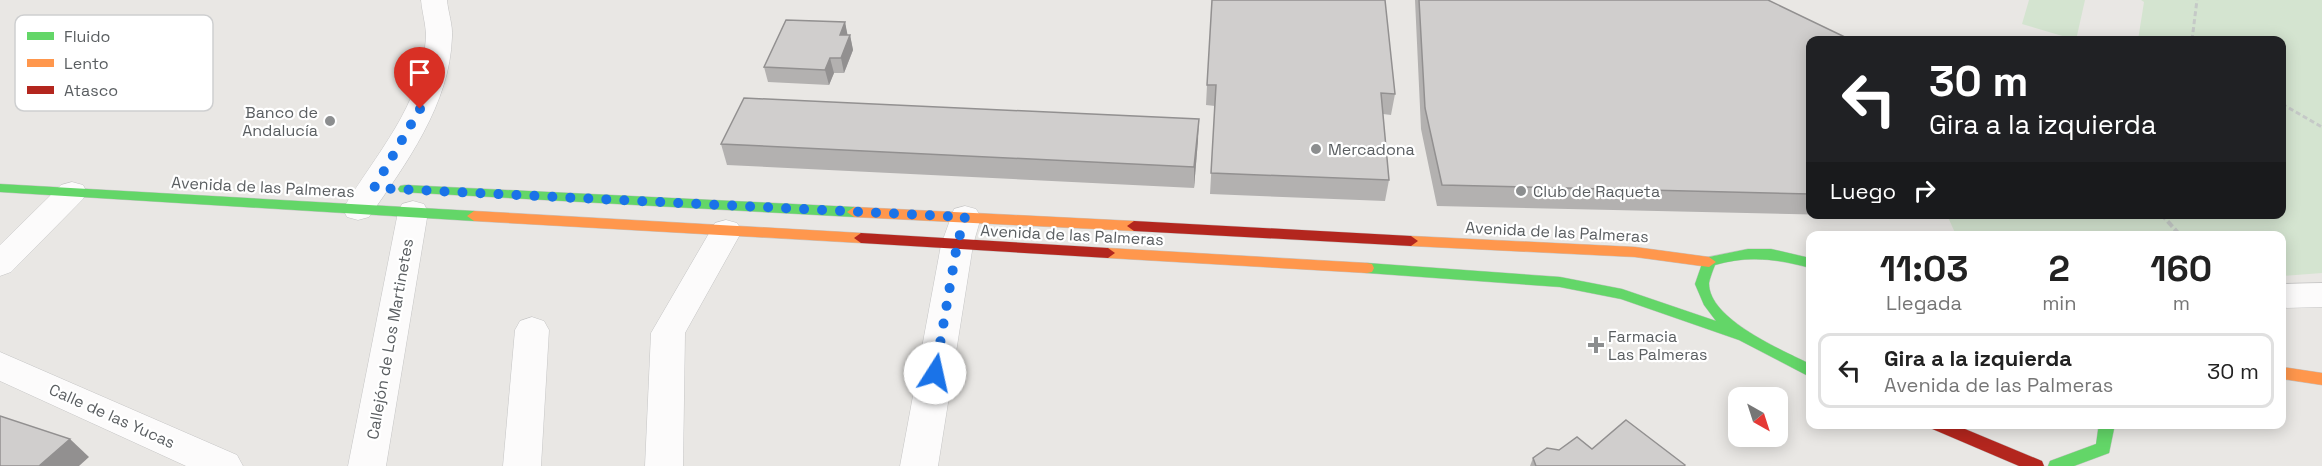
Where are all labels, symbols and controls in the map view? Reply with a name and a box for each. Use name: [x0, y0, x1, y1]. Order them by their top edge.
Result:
legend: [15, 15, 213, 111]
text: Fluido: [64, 26, 110, 47]
pin: [394, 47, 445, 109]
text: Lento: [64, 53, 109, 74]
text: 30 m: [1929, 55, 2028, 108]
icon: arrive: [403, 56, 436, 89]
icon: left: [1830, 60, 1908, 138]
text: Atasco: [64, 80, 118, 101]
place label: Banco de Andalucía: [242, 102, 318, 141]
text: Gira a la izquierda: [1929, 107, 2156, 142]
marker: Banco de Andalucía: [323, 114, 337, 128]
place label: Mercadona: [1328, 139, 1415, 160]
marker: Mercadona: [1309, 142, 1323, 156]
street label: Avenida de las Palmeras: [171, 172, 355, 202]
icon: right: [1908, 174, 1941, 207]
text: Luego: [1830, 177, 1896, 205]
place label: Club de Raqueta: [1533, 181, 1660, 202]
marker: Club de Raqueta: [1514, 184, 1528, 198]
street label: Avenida de las Palmeras: [1465, 217, 1649, 247]
street label: Avenida de las Palmeras: [980, 220, 1164, 250]
street label: Callejón de Los Martinetes: [362, 237, 418, 441]
text: 11:03: [1880, 246, 1968, 292]
text: 2: [2049, 246, 2070, 292]
text: 160: [2150, 246, 2212, 292]
text: Llegada: [1886, 290, 1962, 316]
text: min: [2042, 290, 2077, 316]
text: m: [2173, 290, 2190, 316]
place label: Farmacia Las Palmeras: [1608, 326, 1708, 365]
marker: Farmacia Las Palmeras: [1589, 338, 1603, 352]
position arrow: [903, 341, 967, 405]
text: Gira a la izquierda: [1884, 344, 2072, 372]
icon: left: [1833, 354, 1866, 387]
text: 30 m: [2207, 357, 2259, 385]
text: Avenida de las Palmeras: [1884, 372, 2113, 398]
street label: Calle de las Yucas: [46, 379, 178, 453]
north arrow: [1728, 387, 1788, 447]
map controls: [1728, 387, 1788, 447]

